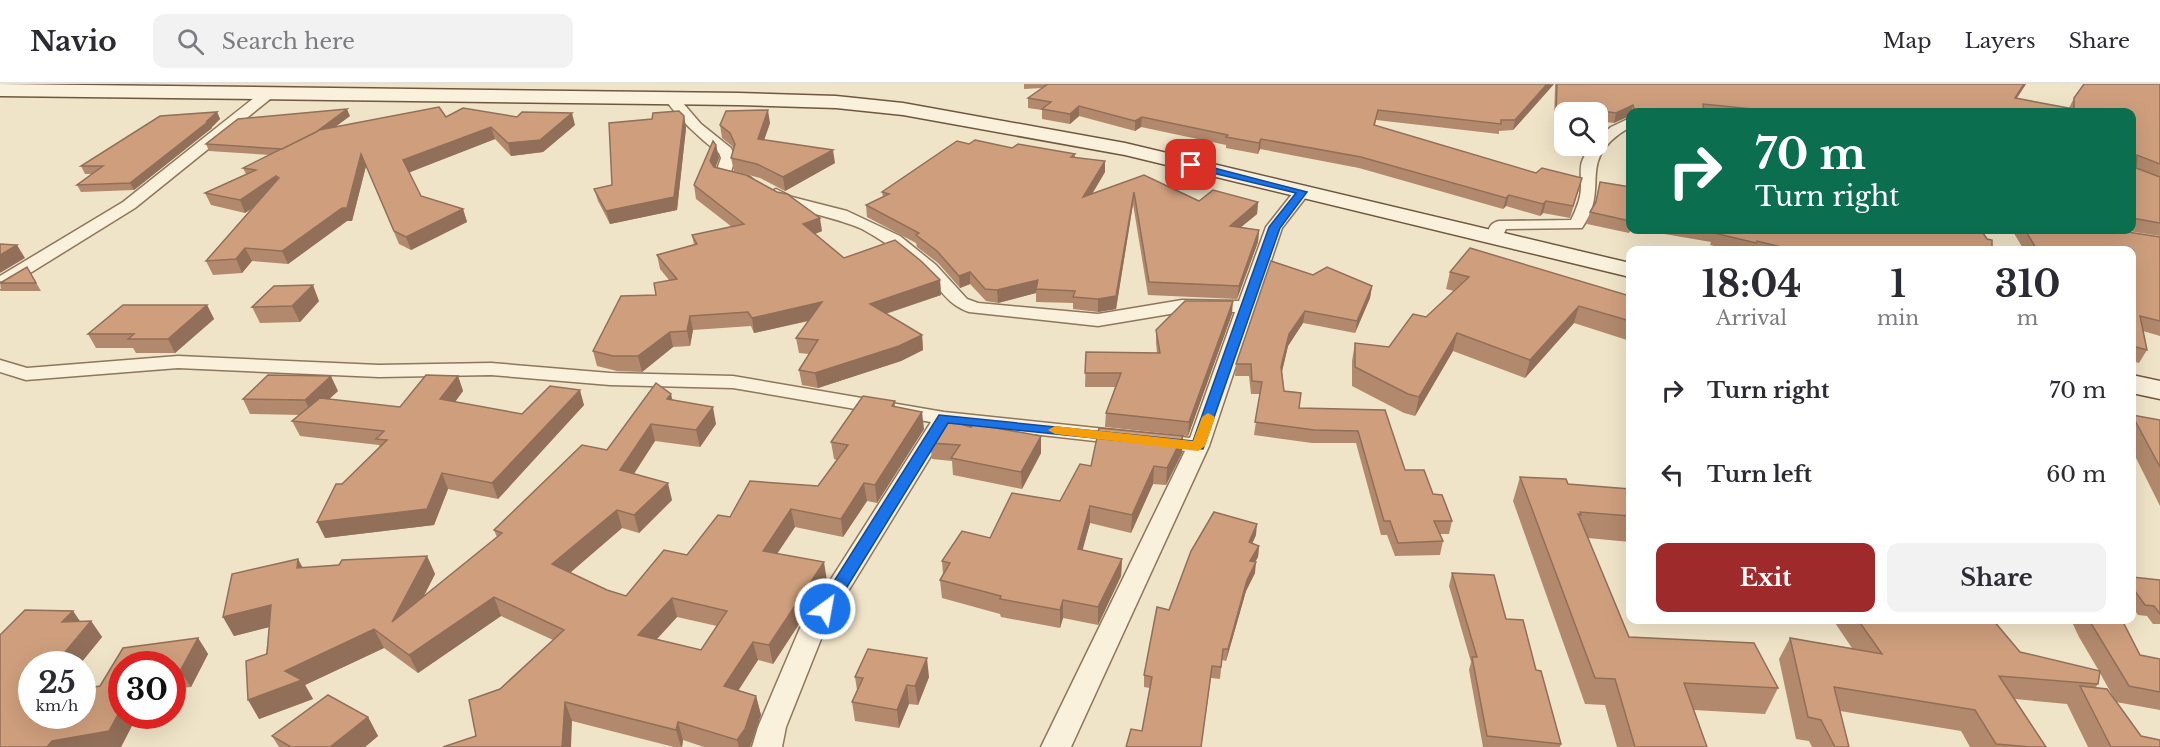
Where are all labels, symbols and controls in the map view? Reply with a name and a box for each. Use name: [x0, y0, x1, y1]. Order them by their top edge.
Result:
search box: [153, 14, 573, 68]
text: Navio: [30, 24, 117, 59]
icon: search: [174, 25, 207, 58]
text: Search here: [222, 28, 355, 55]
text: Map: [1883, 28, 1932, 54]
text: Layers: [1965, 28, 2036, 54]
text: Share: [2069, 28, 2130, 54]
map controls: [1554, 102, 1608, 156]
button: search: [1554, 102, 1608, 156]
text: 70 m: [1755, 128, 1866, 180]
icon: right: [1656, 132, 1734, 210]
pin: [1165, 139, 1216, 190]
icon: arrive: [1174, 148, 1207, 181]
text: Turn right: [1755, 180, 1899, 213]
text: 18:04: [1702, 262, 1801, 307]
text: 1: [1890, 262, 1906, 307]
text: 310: [1995, 262, 2060, 307]
text: Arrival: [1716, 306, 1787, 330]
text: min: [1877, 306, 1919, 330]
text: m: [2017, 306, 2038, 330]
icon: right: [1656, 374, 1689, 407]
text: Turn right: [1707, 377, 1829, 404]
text: 70 m: [2049, 377, 2106, 404]
icon: left: [1656, 458, 1689, 491]
text: Turn left: [1707, 461, 1812, 488]
text: 60 m: [2046, 461, 2106, 488]
button: Exit: [1656, 543, 1875, 612]
button: Share: [1887, 543, 2106, 612]
position arrow: [793, 577, 857, 641]
speed limit sign: 30: [108, 651, 186, 729]
text: 25: [38, 664, 76, 701]
text: km/h: [36, 696, 78, 715]

